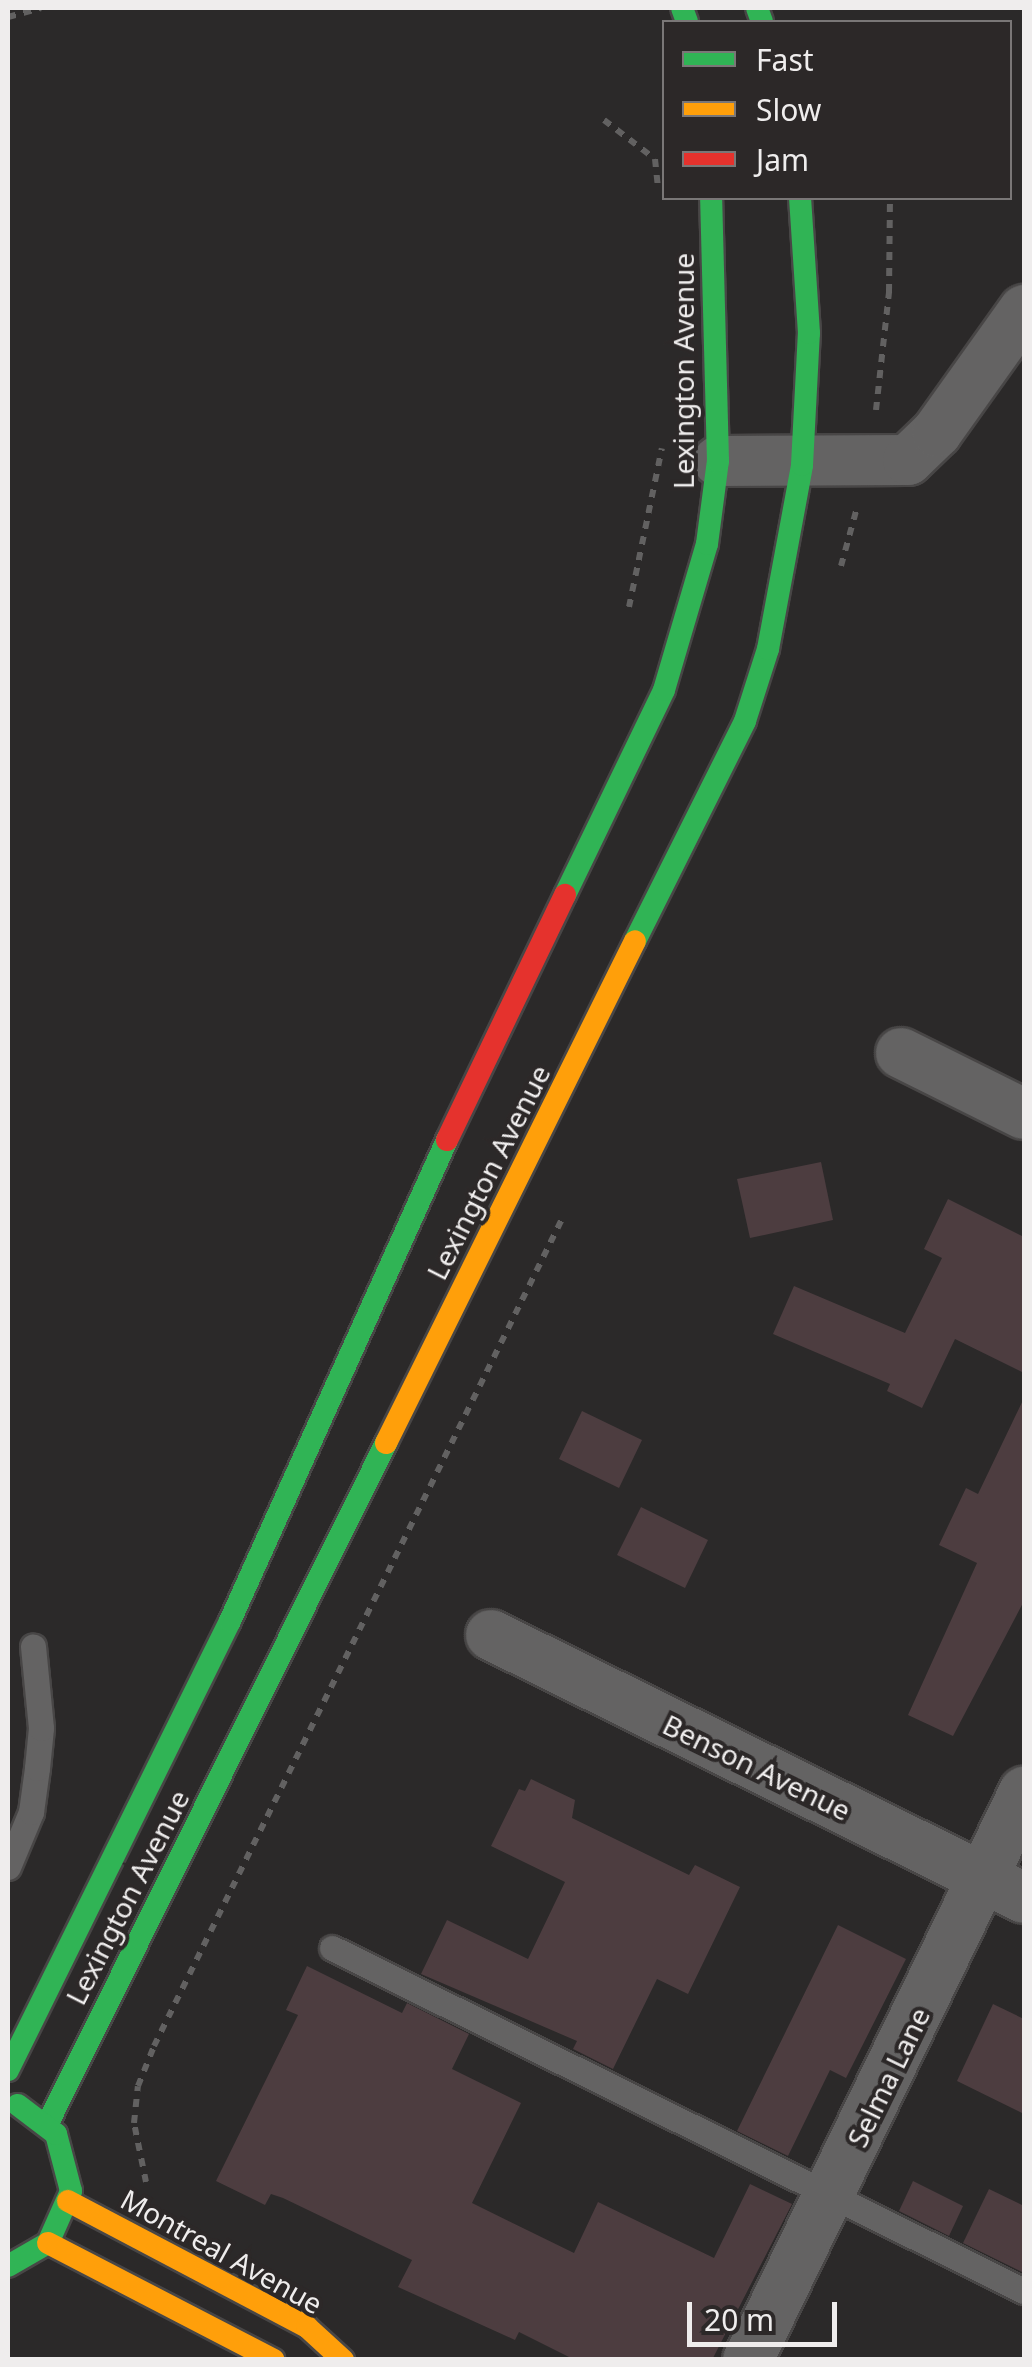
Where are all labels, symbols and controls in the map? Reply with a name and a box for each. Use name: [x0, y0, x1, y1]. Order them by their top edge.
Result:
legend: [662, 20, 1012, 200]
text: Fast: [756, 39, 814, 80]
text: Slow: [756, 89, 821, 130]
text: Jam: [756, 139, 809, 180]
street label: Lexington Avenue: [666, 253, 700, 489]
street label: Lexington Avenue: [419, 1059, 557, 1285]
street label: Benson Avenue: [658, 1707, 856, 1827]
street label: Lexington Avenue: [58, 1784, 196, 2010]
street label: Selma Lane: [840, 2002, 936, 2152]
street label: Montreal Avenue: [115, 2182, 329, 2320]
scale bar: [692, 2282, 842, 2344]
text: 20 m: [704, 2299, 774, 2340]

